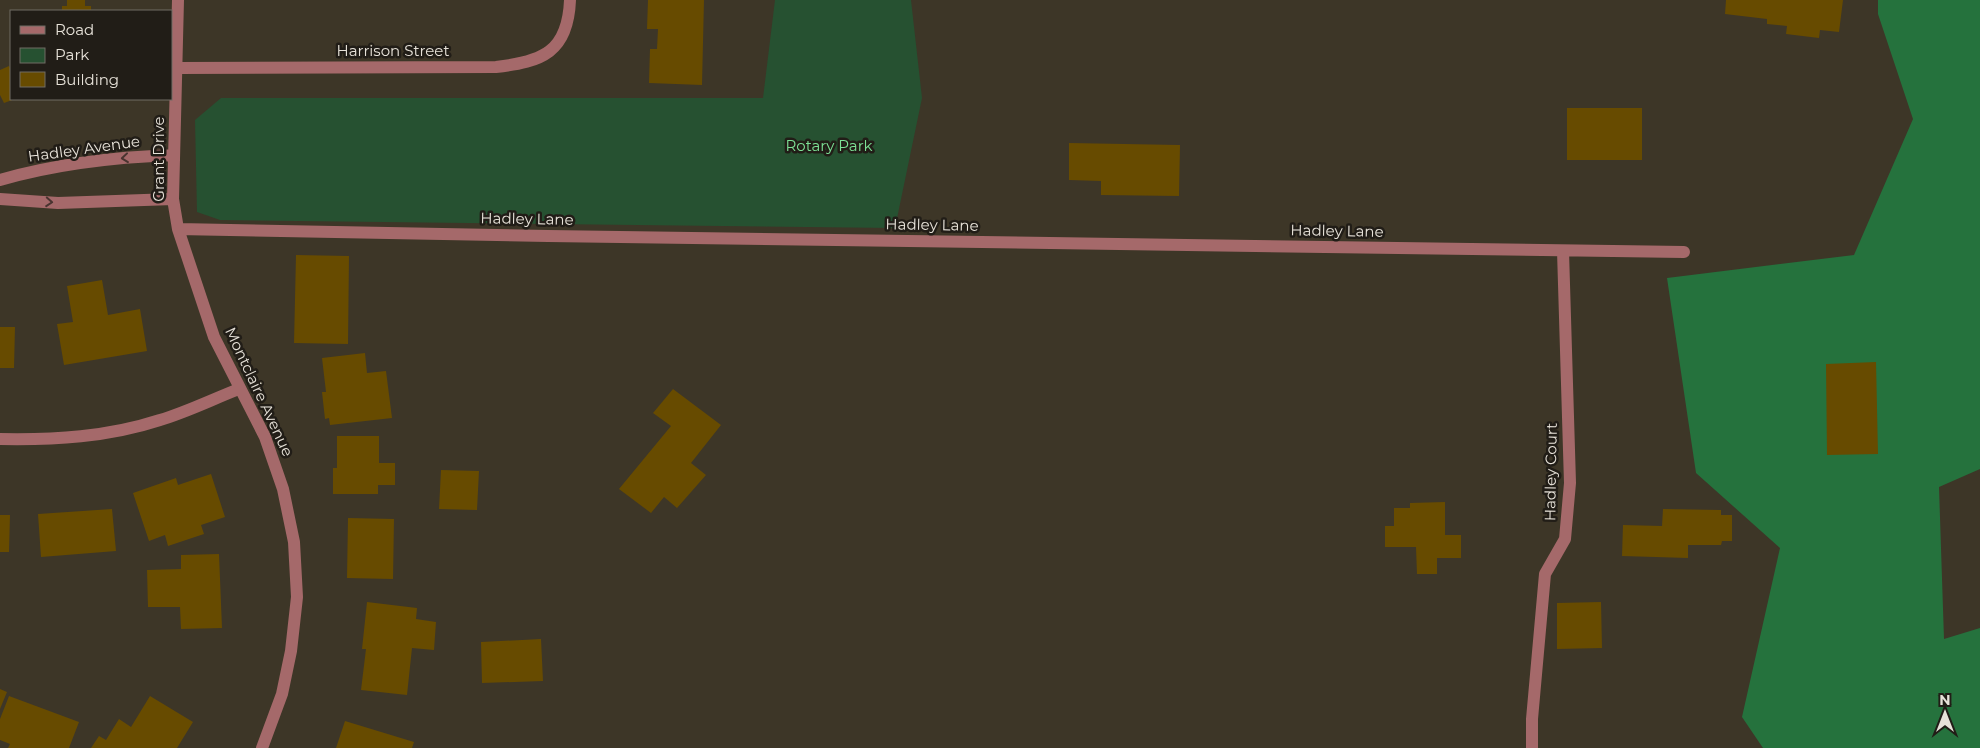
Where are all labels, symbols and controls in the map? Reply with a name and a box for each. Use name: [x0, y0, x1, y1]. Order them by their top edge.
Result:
legend: [10, 10, 172, 100]
text: Road: [55, 20, 94, 39]
street label: Harrison Street: [336, 41, 450, 60]
text: Park: [55, 45, 89, 64]
text: Building: [55, 70, 119, 89]
street label: Grant Drive: [149, 116, 168, 202]
street label: Hadley Avenue: [27, 131, 141, 166]
park label: Rotary Park: [785, 136, 873, 155]
one-way arrow: [121, 152, 129, 163]
one-way arrow: [45, 197, 53, 208]
street label: Hadley Lane: [480, 208, 574, 229]
street label: Hadley Lane: [885, 214, 979, 235]
street label: Hadley Lane: [1290, 220, 1384, 241]
street label: Montclaire Avenue: [221, 324, 298, 459]
street label: Hadley Court: [1540, 423, 1561, 521]
north arrow: [1920, 688, 1970, 738]
text: N: [1939, 691, 1951, 709]

